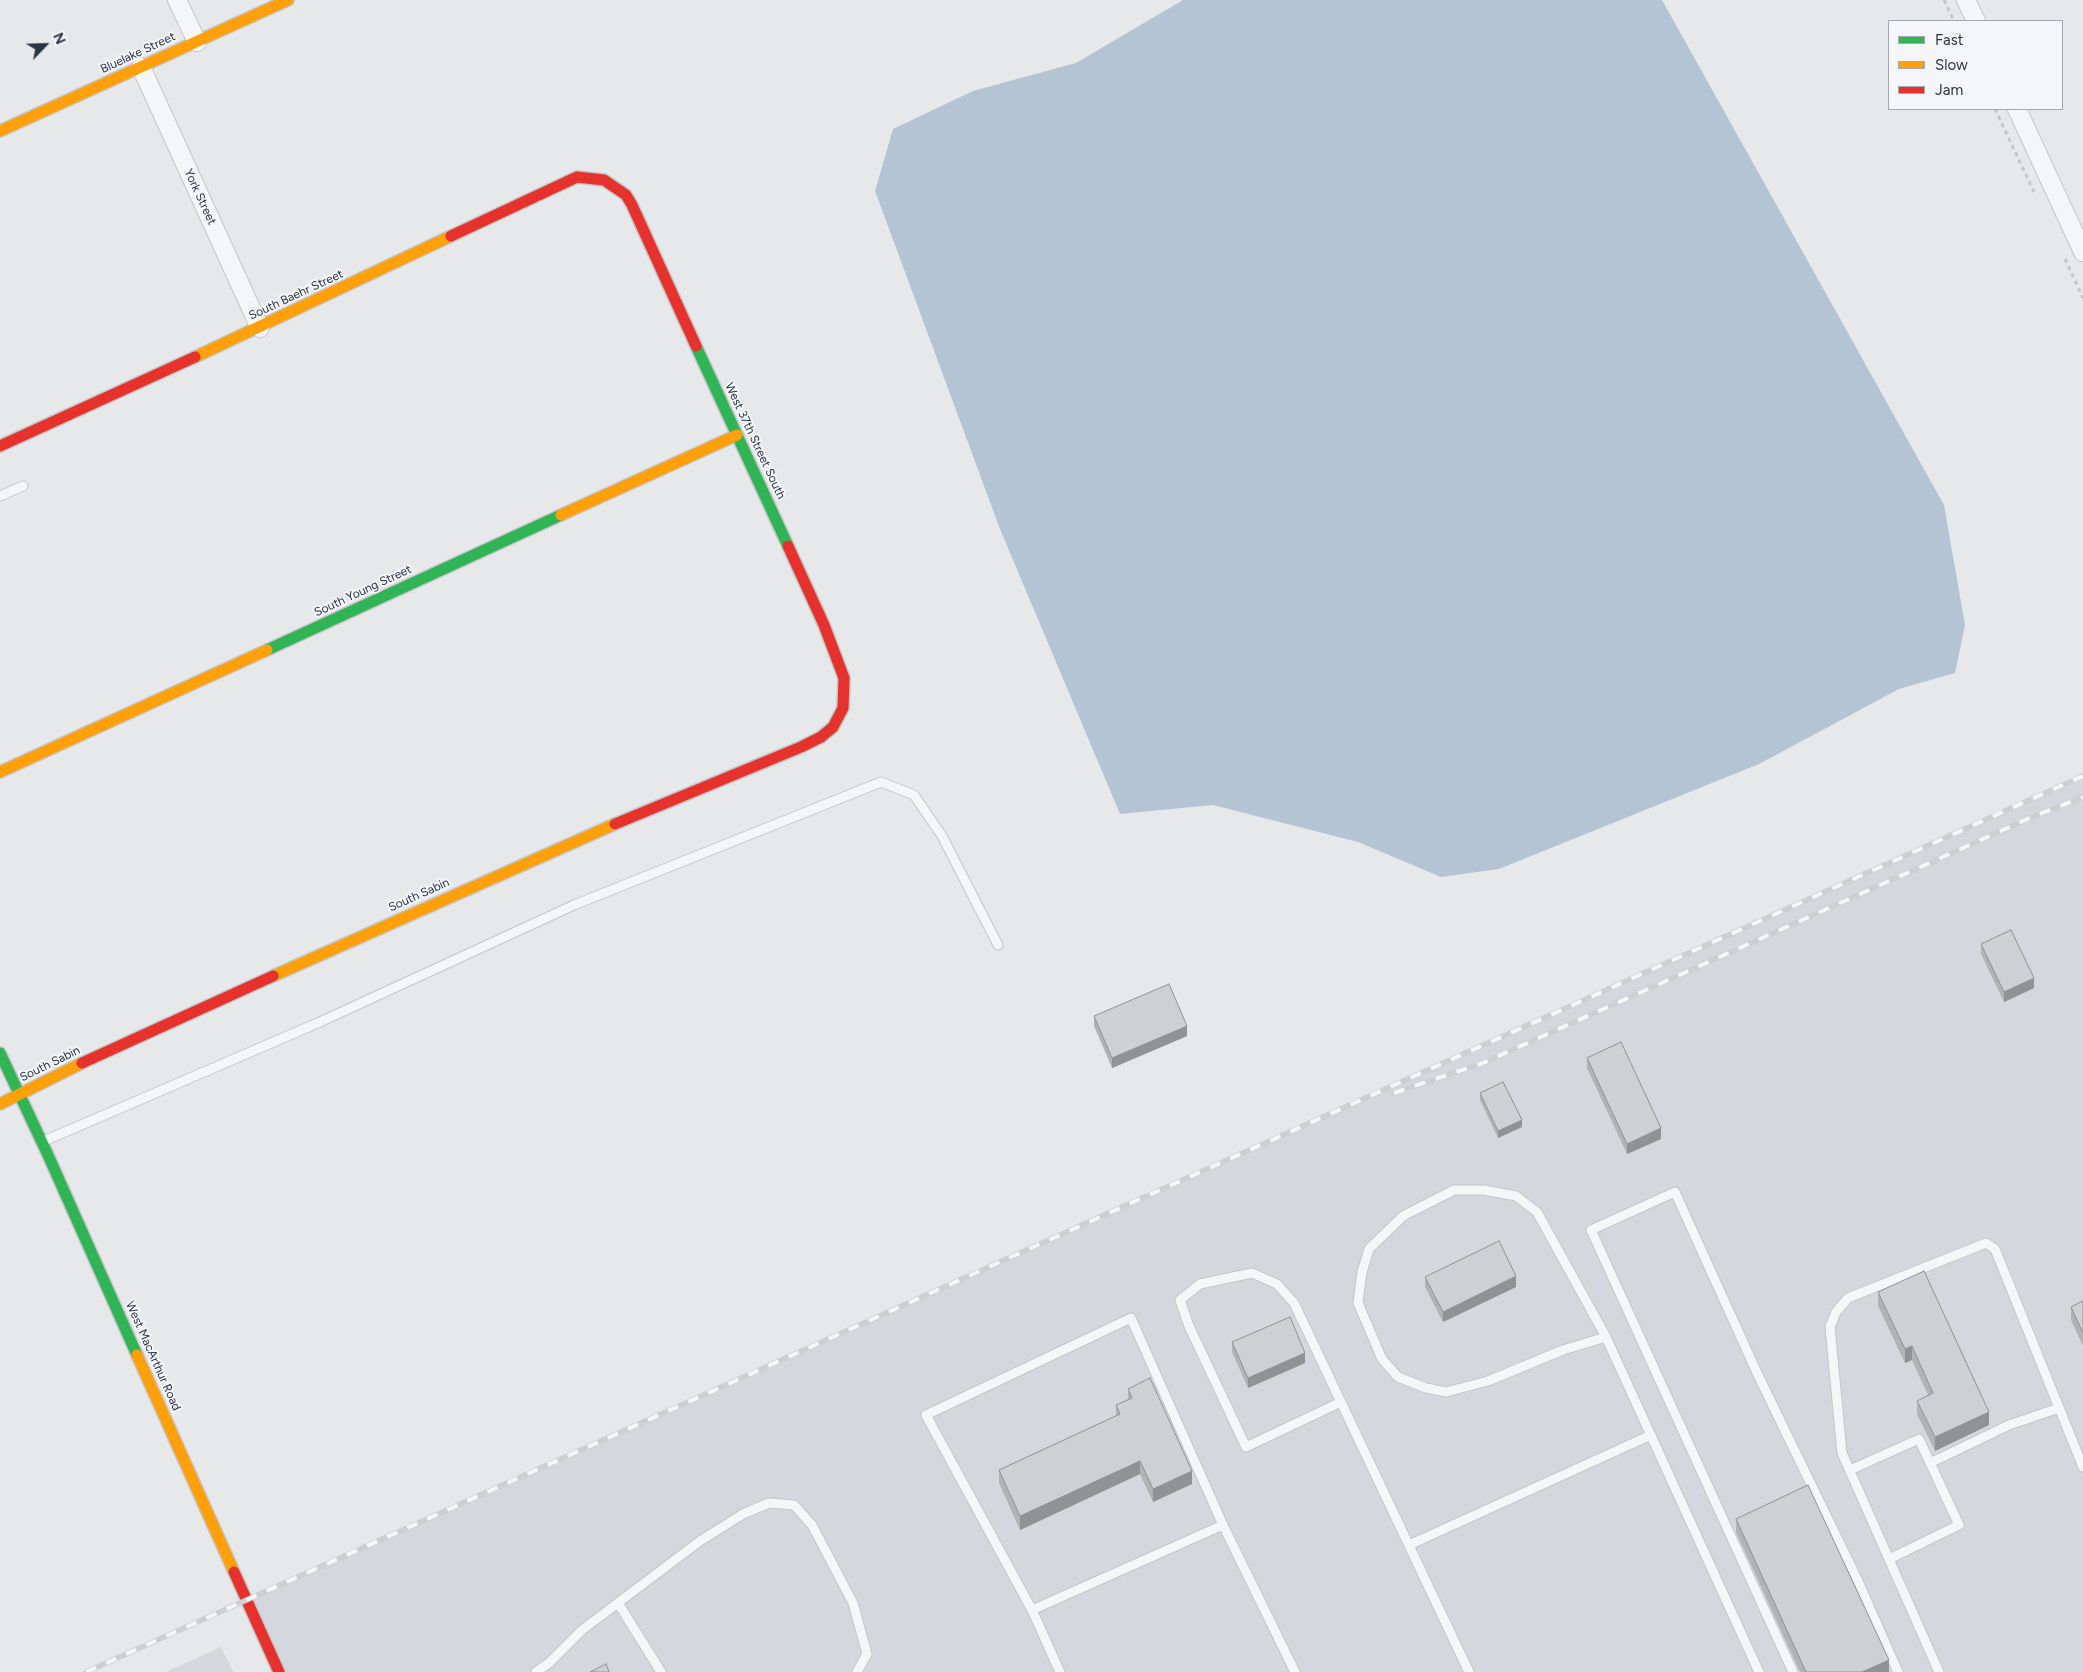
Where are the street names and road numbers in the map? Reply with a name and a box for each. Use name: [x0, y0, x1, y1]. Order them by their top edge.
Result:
street label: Bluelake Street: [98, 29, 178, 77]
street label: York Street: [181, 167, 219, 227]
street label: South Baehr Street: [246, 267, 346, 323]
street label: West 37th Street South: [722, 381, 788, 501]
street label: South Young Street: [312, 562, 414, 620]
street label: South Sabin: [386, 875, 452, 915]
street label: South Sabin: [18, 1043, 82, 1085]
street label: West MacArthur Road: [122, 1299, 184, 1413]

